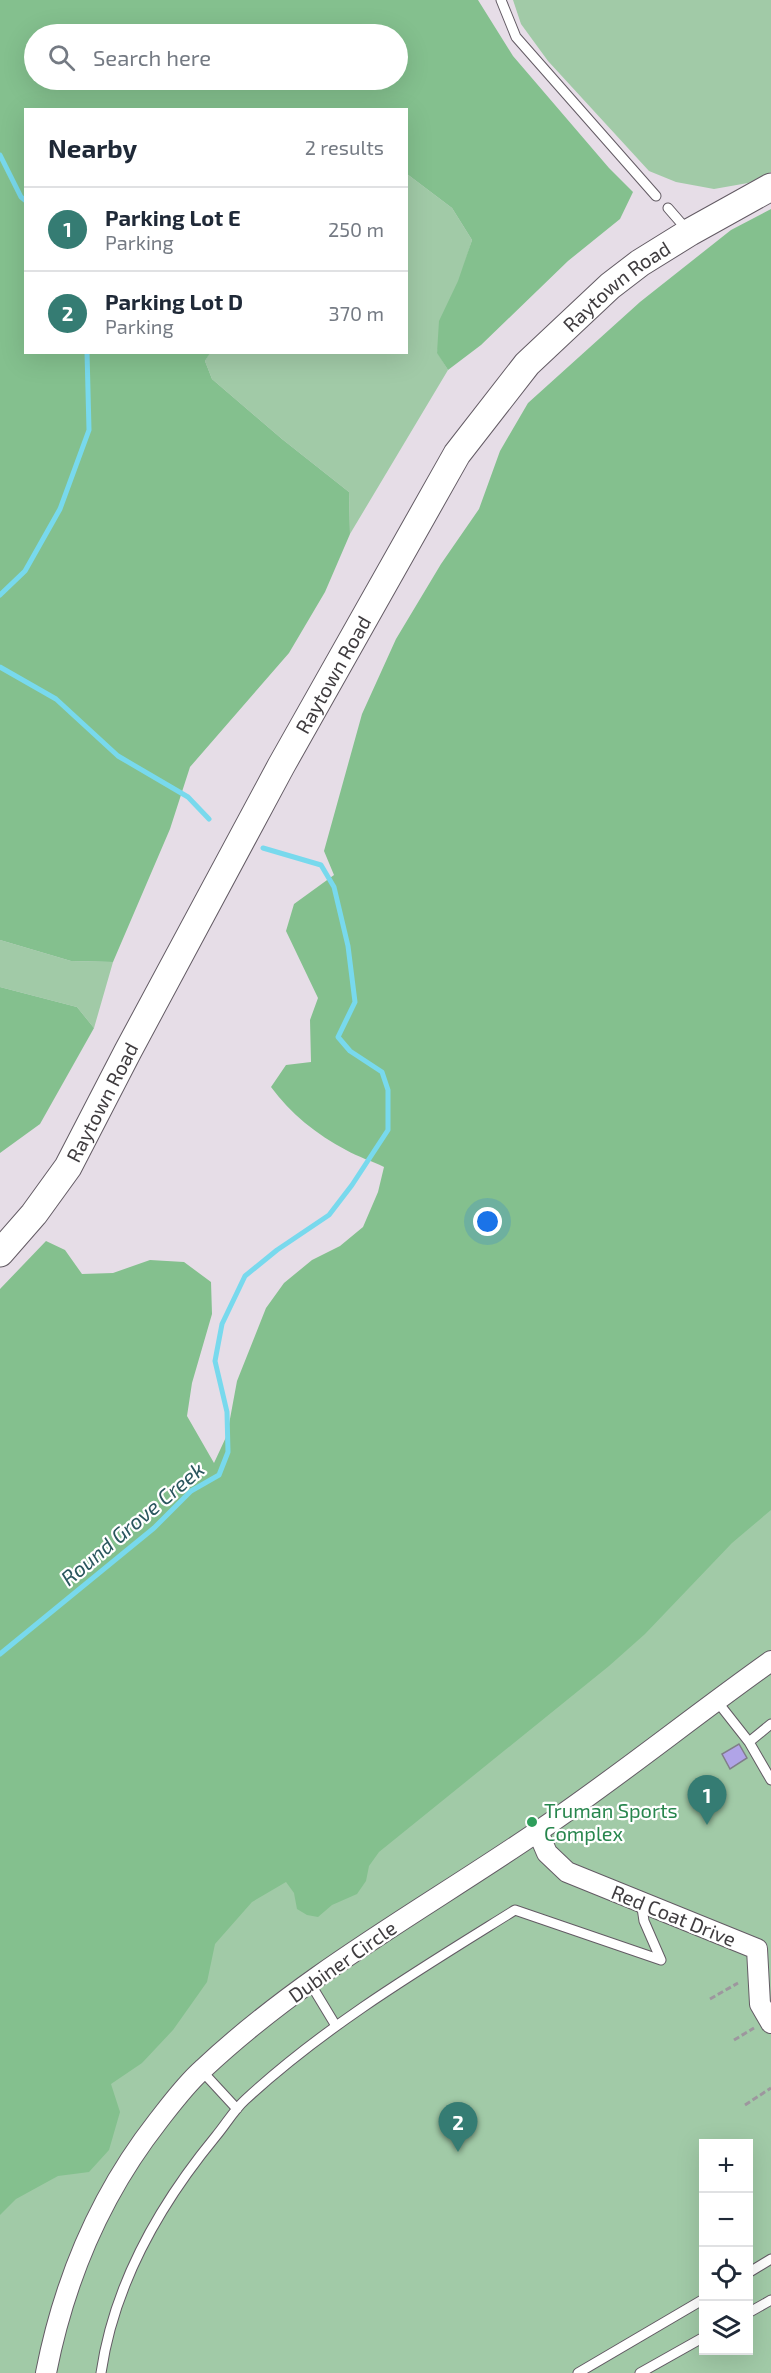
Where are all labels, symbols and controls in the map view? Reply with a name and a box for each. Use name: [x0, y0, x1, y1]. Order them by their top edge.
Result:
search box: [24, 24, 408, 90]
icon: search: [45, 41, 78, 74]
text: Search here: [93, 44, 211, 70]
text: Nearby: [48, 132, 137, 163]
text: 2 results: [305, 135, 384, 159]
text: Parking Lot E: [105, 204, 241, 230]
text: 1: [63, 217, 72, 241]
text: 250 m: [328, 217, 384, 241]
text: Parking: [105, 230, 174, 254]
street label: Raytown Road: [558, 235, 674, 336]
text: Parking Lot D: [105, 288, 243, 314]
text: 2: [62, 301, 73, 325]
text: 370 m: [329, 301, 384, 325]
text: Parking: [105, 314, 174, 338]
street label: Raytown Road: [290, 611, 375, 738]
street label: Raytown Road: [61, 1038, 143, 1166]
your location: [473, 1207, 502, 1236]
water label: Round Grove Creek: [55, 1456, 209, 1590]
pin: 1: [688, 1776, 726, 1825]
place label: Truman Sports Complex: [544, 1798, 678, 1845]
marker: Truman Sports Complex: [525, 1815, 539, 1829]
street label: Red Coat Drive: [608, 1879, 740, 1951]
street label: Dubiner Circle: [283, 1915, 401, 2007]
pin: 2: [438, 2102, 478, 2152]
map controls: [699, 2139, 753, 2355]
button: +: [699, 2139, 753, 2193]
button: −: [699, 2193, 753, 2247]
button: locate: [699, 2247, 753, 2301]
button: layers: [699, 2301, 753, 2355]

